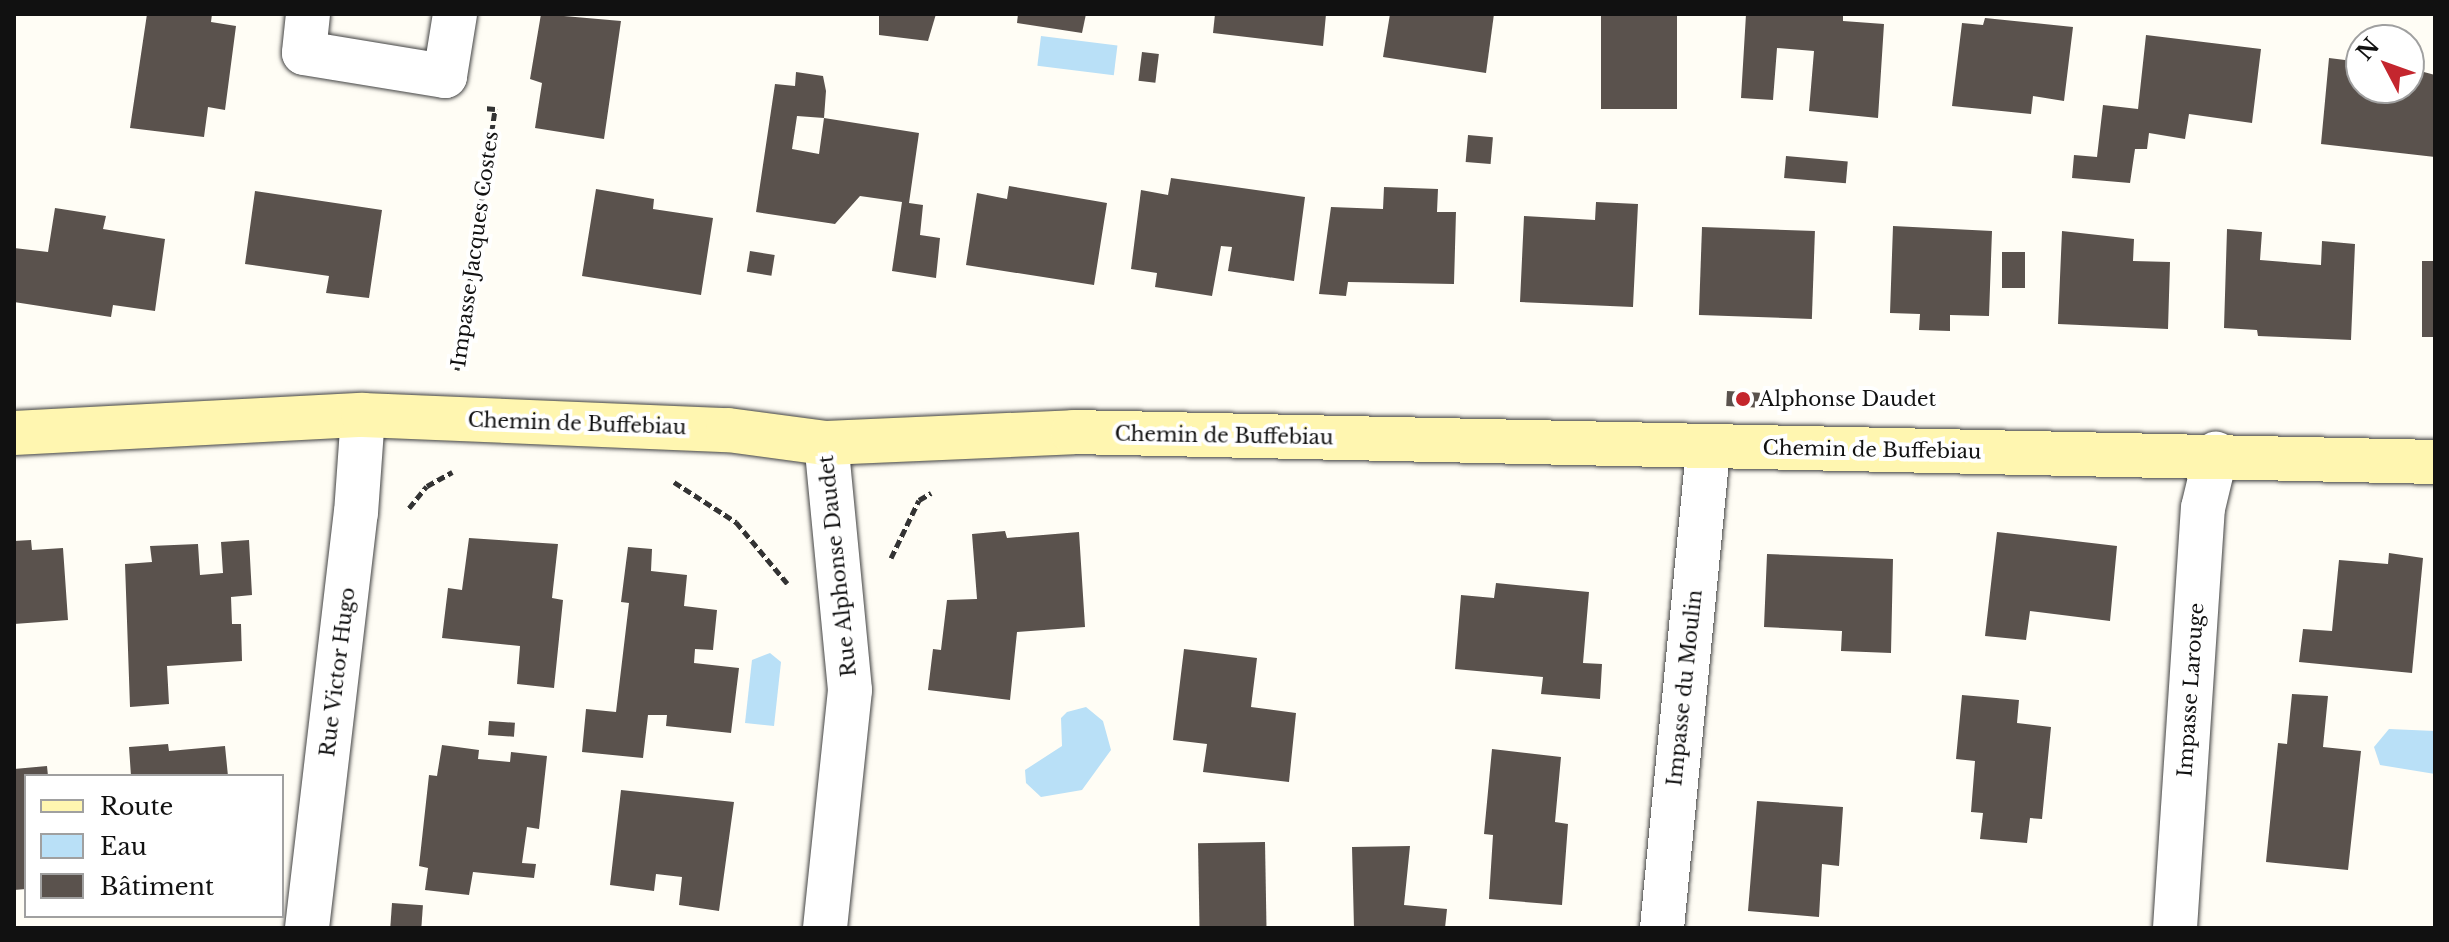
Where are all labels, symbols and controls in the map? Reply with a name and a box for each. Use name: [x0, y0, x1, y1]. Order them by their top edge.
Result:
north arrow: [2345, 24, 2425, 104]
text: N: [2351, 33, 2385, 66]
street label: Impasse Jacques Costes: [447, 130, 503, 368]
place label: Alphonse Daudet: [1759, 387, 1936, 411]
marker: Alphonse Daudet: [1734, 390, 1752, 408]
street label: Chemin de Buffebiau: [467, 408, 687, 440]
street label: Chemin de Buffebiau: [1115, 422, 1333, 450]
street label: Chemin de Buffebiau: [1763, 436, 1981, 464]
street label: Rue Alphonse Daudet: [814, 454, 862, 678]
street label: Rue Victor Hugo: [316, 585, 360, 759]
street label: Impasse du Moulin: [1663, 589, 1707, 787]
street label: Impasse Larouge: [2173, 602, 2209, 778]
legend: [24, 774, 284, 918]
text: Route: [100, 792, 173, 821]
text: Eau: [100, 832, 147, 861]
text: Bâtiment: [100, 872, 214, 901]

